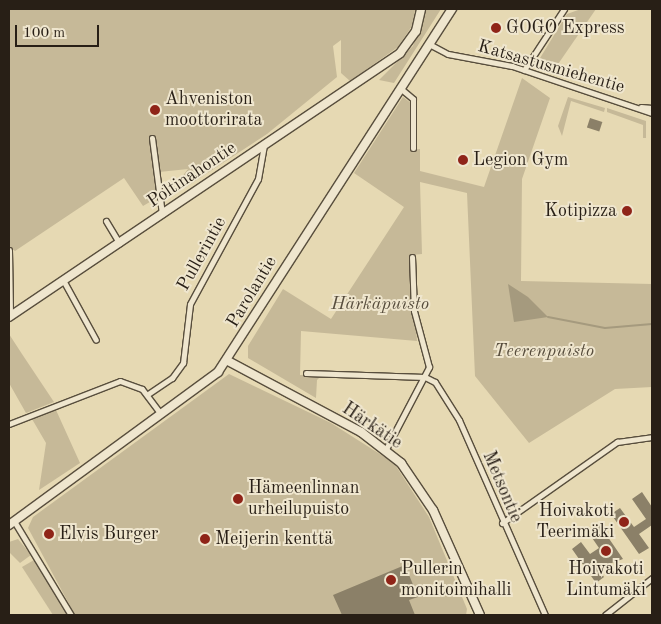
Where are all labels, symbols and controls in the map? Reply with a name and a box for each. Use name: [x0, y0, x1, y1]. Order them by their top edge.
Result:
scale bar: [18, 15, 101, 47]
place label: GOGO Express: [506, 17, 625, 39]
marker: GOGO Express: [490, 22, 502, 34]
text: 100 m: [23, 26, 65, 41]
street label: Katsastusmiehentie: [475, 36, 627, 98]
place label: Ahveniston moottorirata: [165, 89, 262, 132]
marker: Ahveniston moottorirata: [149, 104, 161, 116]
street label: Poltinahontie: [143, 137, 241, 213]
place label: Legion Gym: [473, 149, 568, 171]
marker: Legion Gym: [457, 154, 469, 166]
place label: Kotipizza: [544, 200, 617, 222]
marker: Kotipizza: [621, 205, 633, 217]
street label: Pullerintie: [173, 213, 231, 295]
street label: Parolantie: [222, 252, 282, 332]
park label: Härkäpuisto: [331, 293, 429, 315]
park label: Teerenpuisto: [494, 340, 594, 362]
street label: Härkätie: [338, 398, 406, 454]
street label: Metsontie: [477, 448, 527, 526]
place label: Hämeenlinnan urheilupuisto: [248, 478, 359, 520]
marker: Hämeenlinnan urheilupuisto: [232, 493, 244, 505]
place label: Hoivakoti Teerimäki: [536, 501, 614, 544]
marker: Hoivakoti Teerimäki: [618, 516, 630, 528]
place label: Elvis Burger: [59, 523, 158, 545]
marker: Elvis Burger: [43, 528, 55, 540]
place label: Meijerin kenttä: [215, 528, 333, 550]
marker: Meijerin kenttä: [199, 533, 211, 545]
marker: Hoivakoti Lintumäki: [600, 545, 612, 557]
place label: Pullerin monitoimihalli: [401, 559, 511, 602]
place label: Hoivakoti Lintumäki: [566, 559, 646, 602]
marker: Pullerin monitoimihalli: [385, 574, 397, 586]

